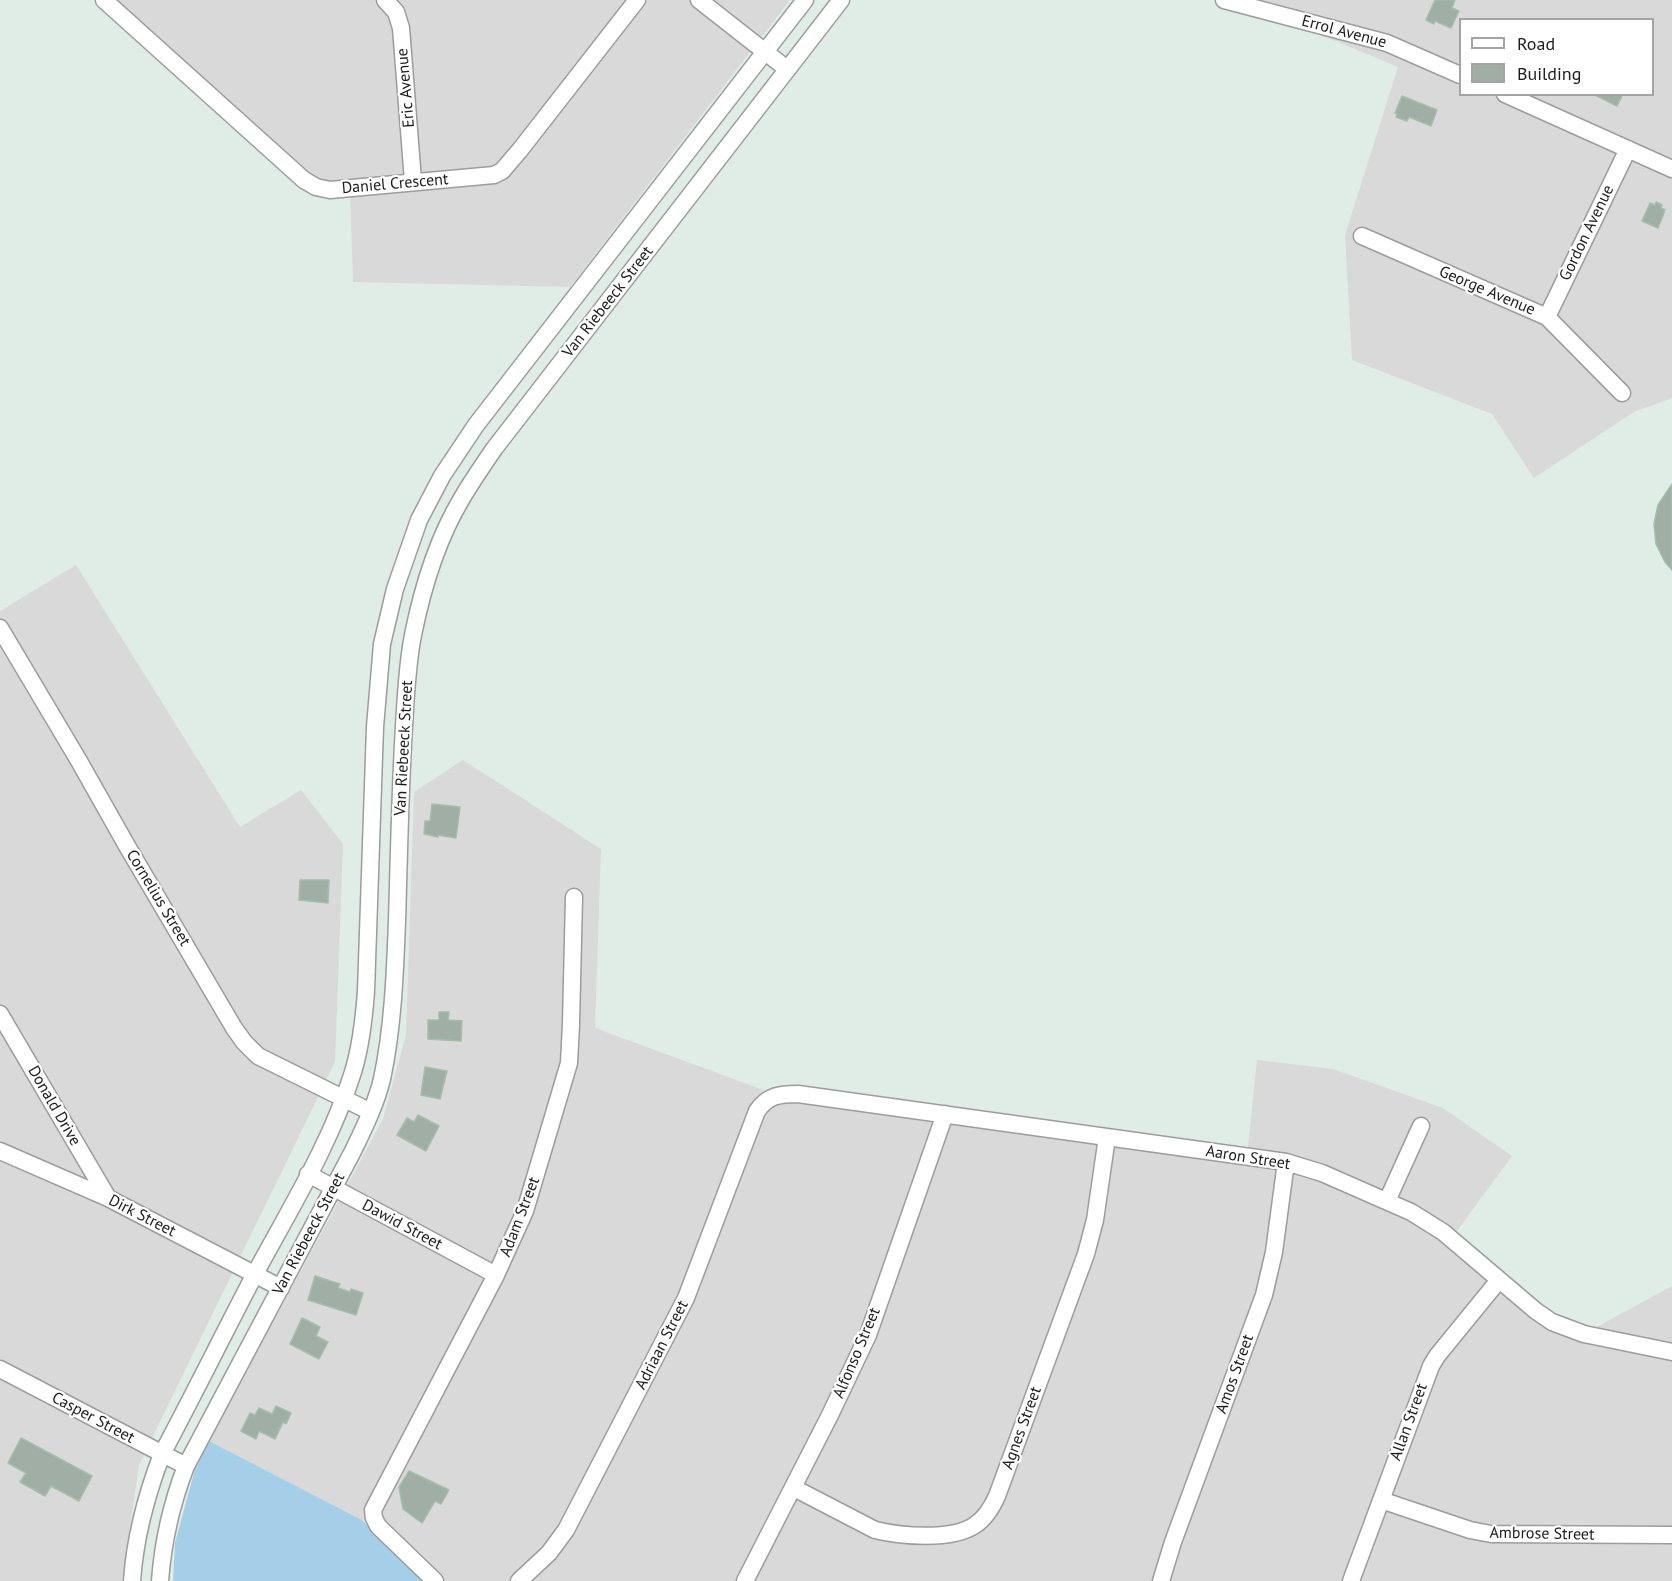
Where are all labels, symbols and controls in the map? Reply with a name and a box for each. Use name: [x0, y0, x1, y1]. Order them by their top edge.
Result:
street label: Errol Avenue: [1300, 11, 1388, 53]
legend: [1459, 18, 1654, 96]
text: Road: [1517, 32, 1555, 55]
street label: Eric Avenue: [393, 47, 419, 129]
text: Building: [1517, 62, 1581, 85]
street label: Daniel Crescent: [341, 170, 449, 198]
street label: Gordon Avenue: [1556, 182, 1618, 284]
street label: Van Riebeeck Street: [559, 243, 657, 361]
street label: George Avenue: [1436, 262, 1538, 320]
street label: Van Riebeeck Street: [391, 680, 417, 816]
street label: Cornelius Street: [122, 846, 194, 950]
street label: Donald Drive: [23, 1063, 85, 1149]
street label: Aaron Street: [1204, 1142, 1292, 1174]
street label: Van Riebeeck Street: [269, 1170, 349, 1298]
street label: Adam Street: [496, 1174, 544, 1260]
street label: Dirk Street: [105, 1191, 179, 1241]
street label: Dawid Street: [359, 1196, 445, 1254]
street label: Adriaan Street: [631, 1297, 693, 1393]
street label: Alfonso Street: [829, 1305, 885, 1401]
street label: Amos Street: [1212, 1332, 1258, 1416]
street label: Allan Street: [1386, 1381, 1432, 1463]
street label: Agnes Street: [998, 1384, 1046, 1472]
street label: Casper Street: [48, 1388, 138, 1448]
street label: Ambrose Street: [1489, 1523, 1595, 1545]

